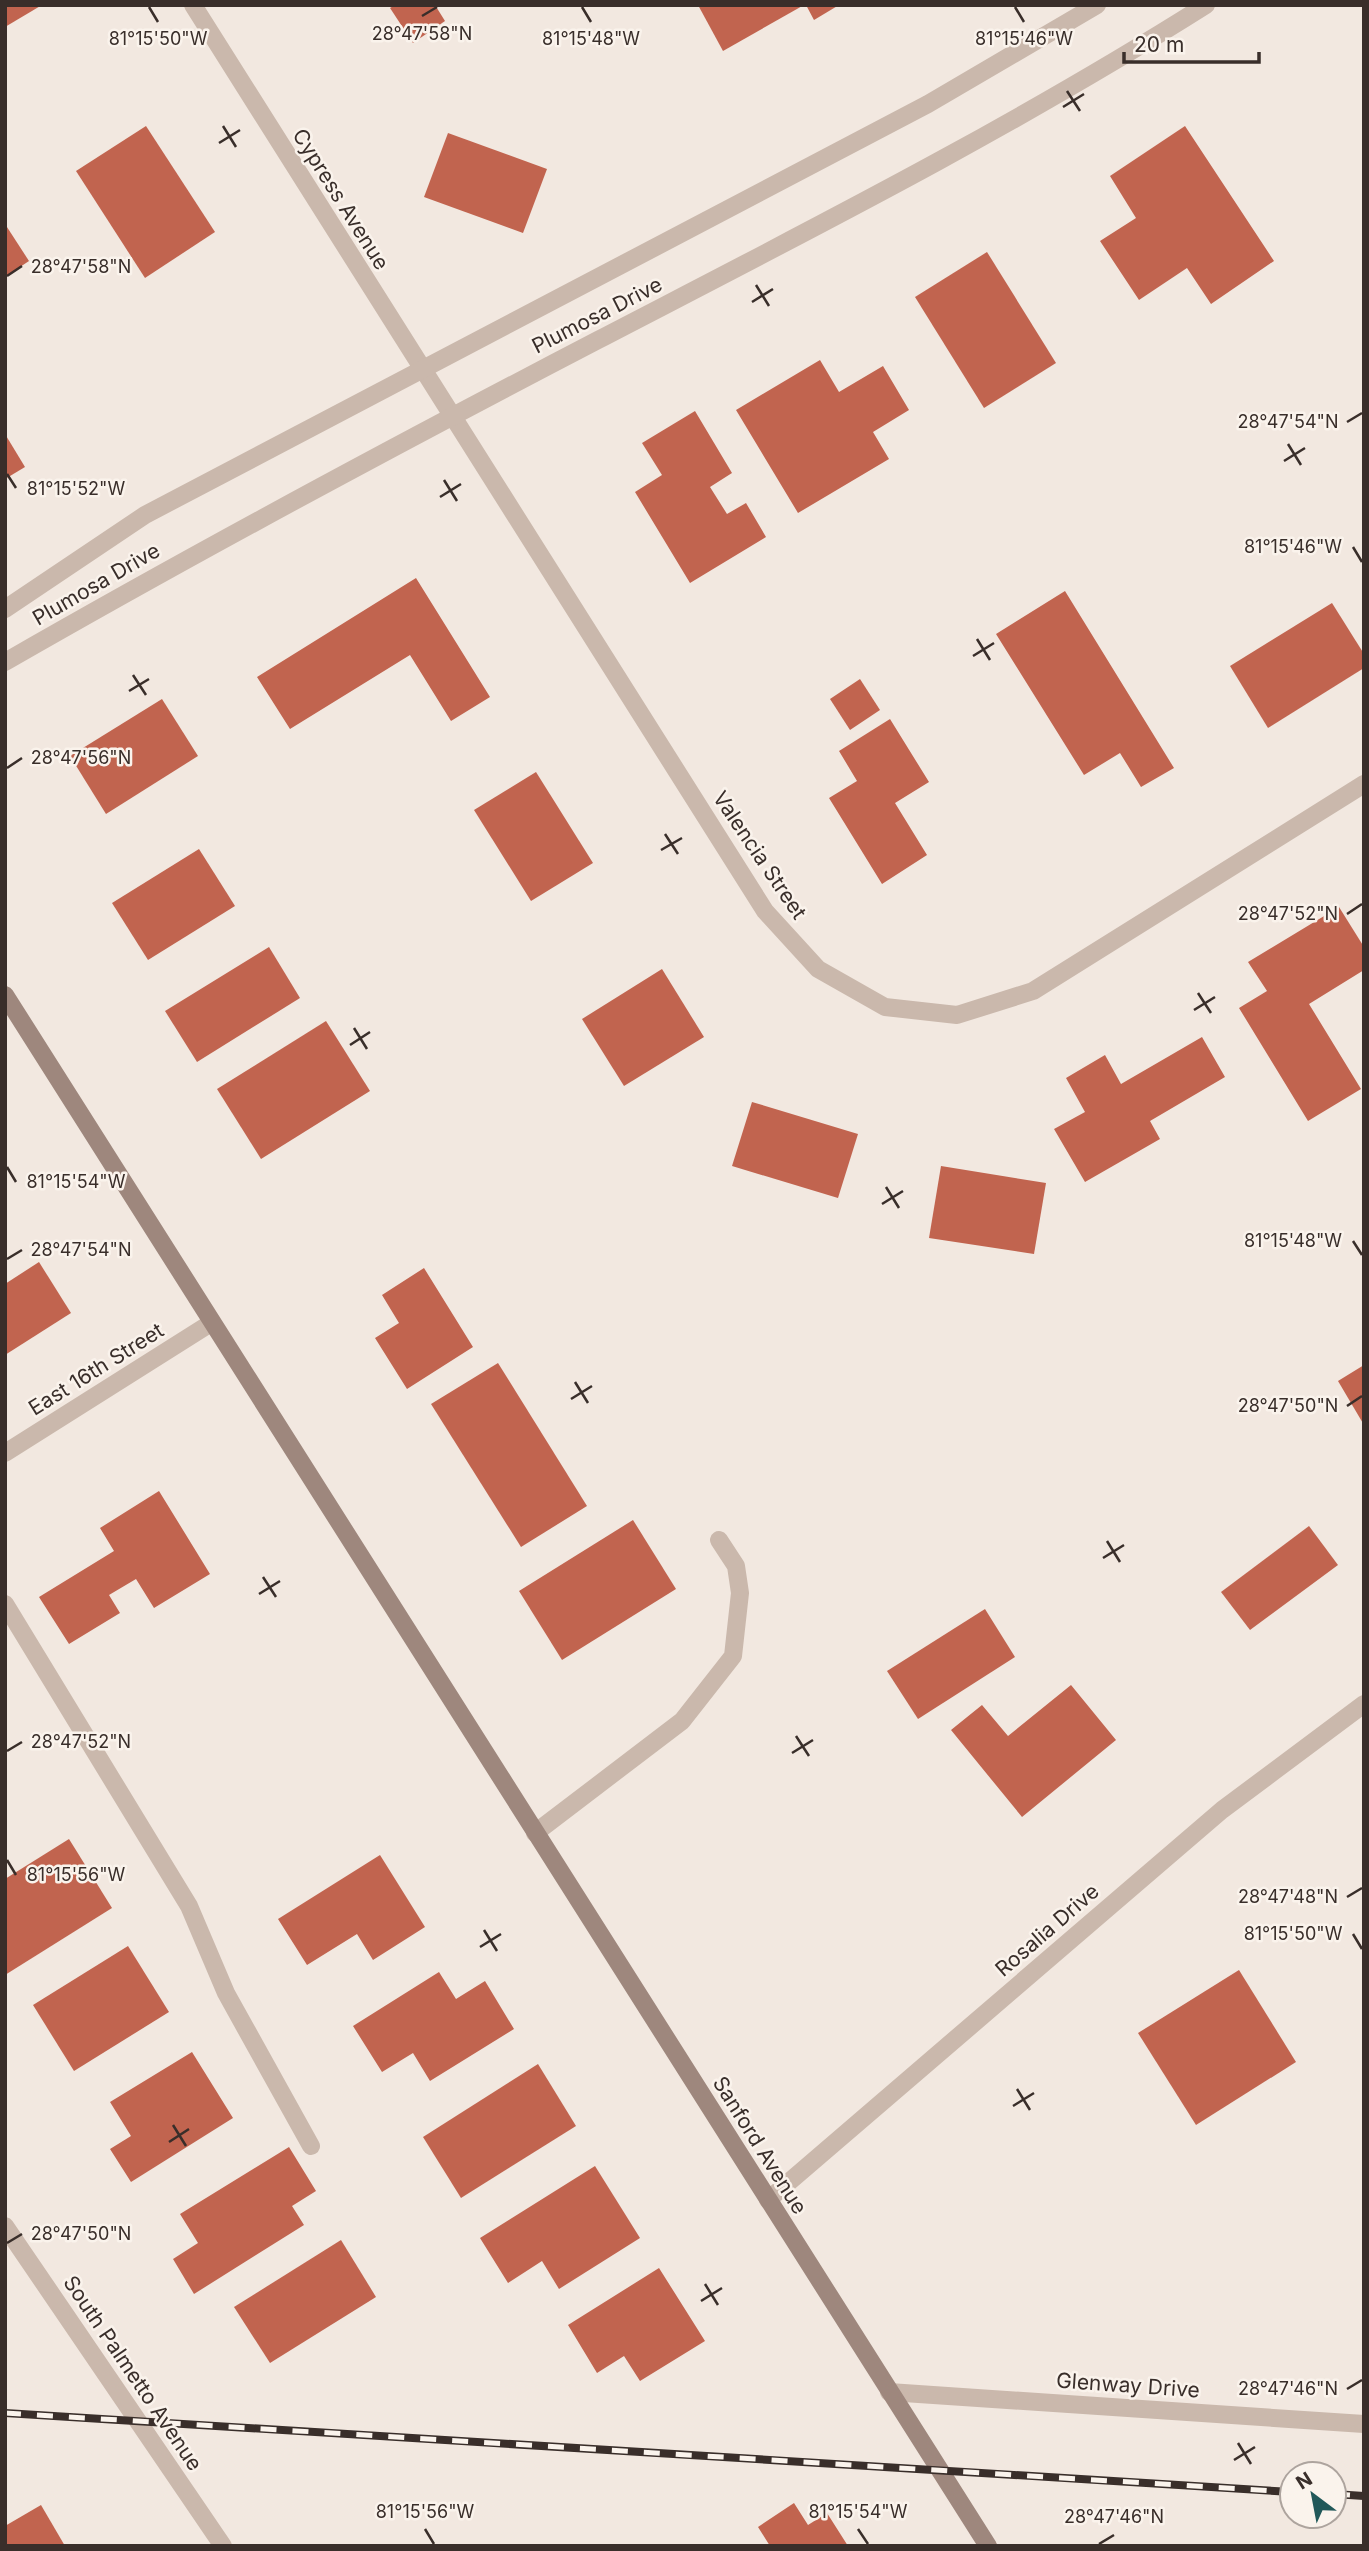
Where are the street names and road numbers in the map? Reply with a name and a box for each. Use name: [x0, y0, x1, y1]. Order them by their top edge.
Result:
street label: Cypress Avenue: [288, 124, 394, 274]
street label: Plumosa Drive: [528, 271, 666, 359]
street label: Plumosa Drive: [28, 537, 164, 631]
street label: Valencia Street: [708, 786, 812, 924]
street label: East 16th Street: [24, 1317, 168, 1420]
street label: Rosalia Drive: [990, 1878, 1104, 1982]
street label: Sanford Avenue: [708, 2072, 812, 2218]
street label: South Palmetto Avenue: [58, 2271, 208, 2475]
street label: Glenway Drive: [1055, 2368, 1201, 2402]

